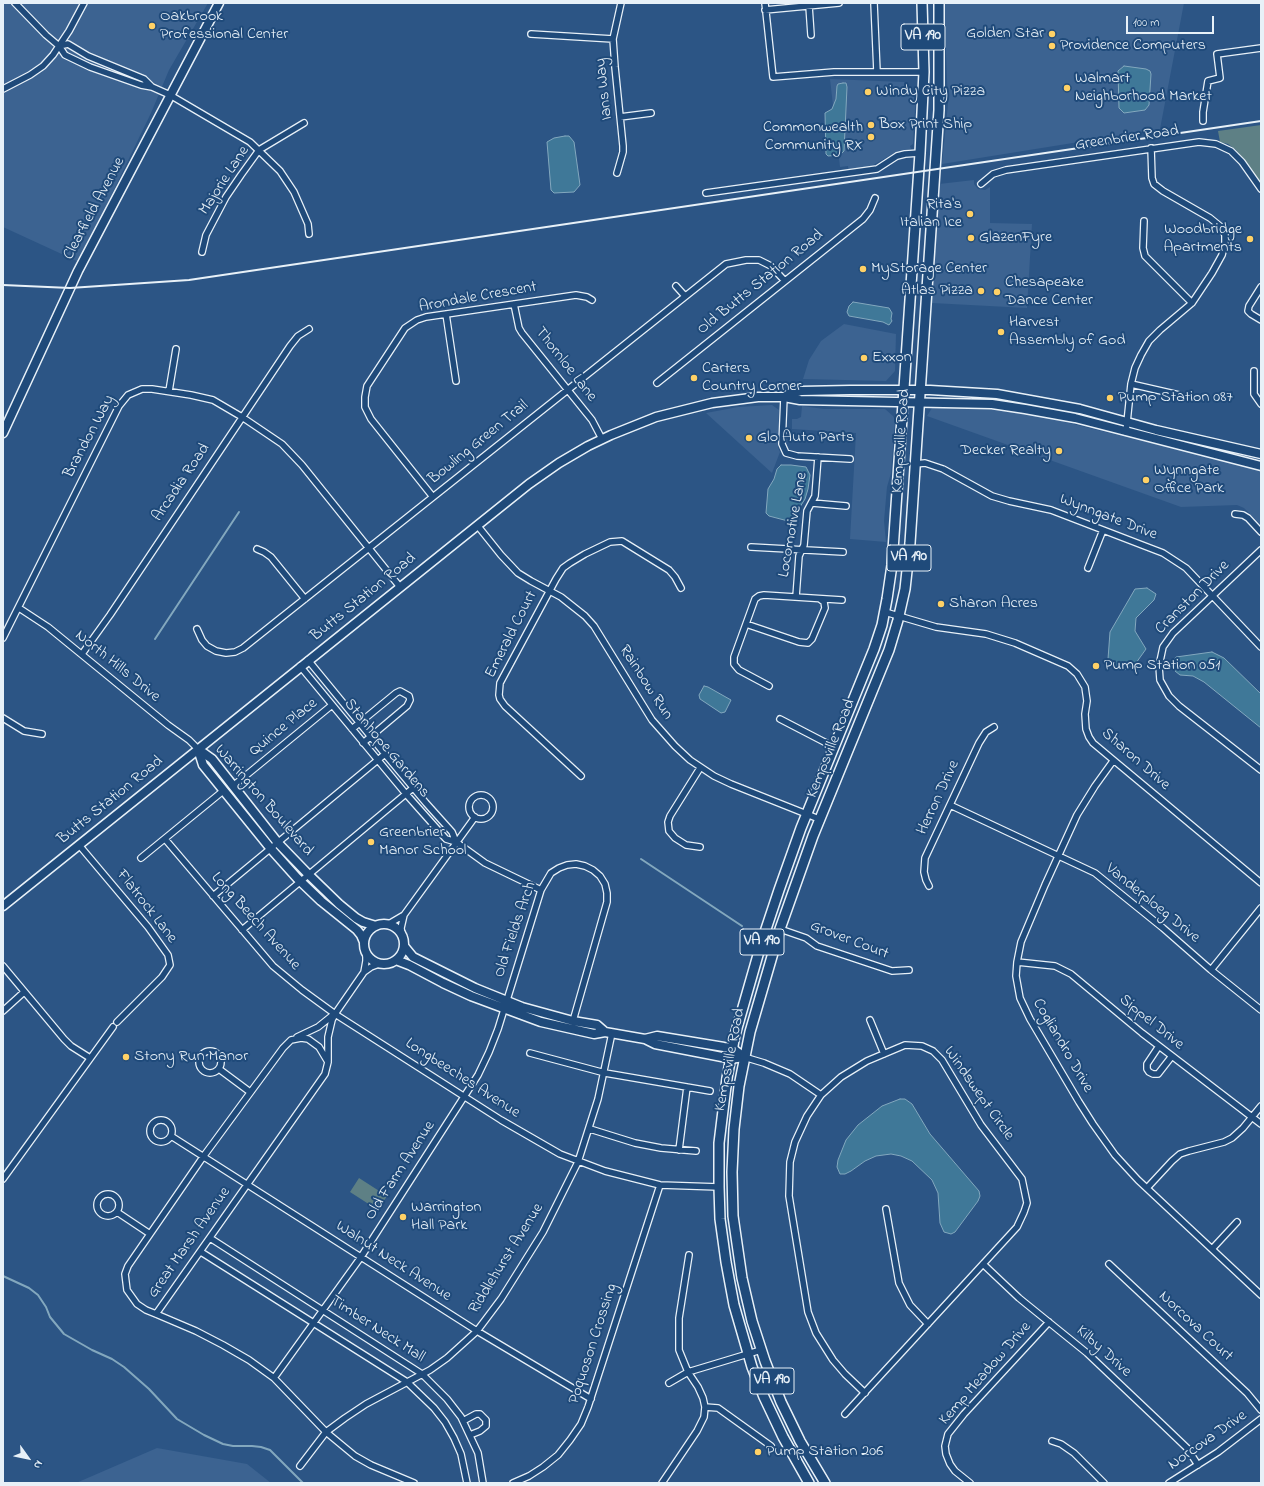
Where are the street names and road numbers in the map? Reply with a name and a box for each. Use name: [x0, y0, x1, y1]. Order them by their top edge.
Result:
road number: VA 190: [901, 24, 945, 50]
street label: Ians Way: [592, 57, 618, 121]
street label: Greenbrier Road: [1074, 122, 1180, 156]
street label: Majorie Lane: [196, 143, 254, 219]
street label: Clearfield Avenue: [60, 155, 130, 263]
street label: Old Butts Station Road: [694, 226, 828, 340]
street label: Arondale Crescent: [418, 278, 538, 318]
street label: Thornloe Lane: [530, 324, 600, 406]
street label: Kempsville Road: [889, 388, 915, 494]
street label: Brandon Way: [60, 392, 120, 482]
street label: Bowling Green Trail: [425, 397, 533, 489]
street label: Arcadia Road: [149, 440, 215, 526]
street label: Locomotive Lane: [775, 471, 813, 579]
street label: Wynngate Drive: [1057, 491, 1159, 545]
road number: VA 190: [887, 545, 931, 571]
street label: Butts Station Road: [307, 550, 421, 646]
street label: Cranston Drive: [1152, 557, 1234, 639]
street label: Emerald Court: [482, 588, 542, 682]
street label: North Hills Drive: [70, 627, 164, 707]
street label: Rainbow Run: [614, 642, 676, 724]
street label: Quince Place: [246, 695, 322, 761]
street label: Stanhope Gardens: [339, 695, 433, 803]
street label: Kempsville Road: [804, 697, 860, 801]
street label: Sharon Drive: [1097, 725, 1173, 795]
street label: Warrington Boulevard: [209, 741, 317, 861]
street label: Butts Station Road: [54, 753, 168, 849]
street label: Herron Drive: [913, 758, 965, 838]
street label: Vanderploeg Drive: [1101, 860, 1203, 948]
street label: Flatrock Lane: [111, 866, 181, 948]
street label: Long Beech Avenue: [206, 869, 304, 975]
street label: Old Fields Arch: [491, 880, 541, 980]
street label: Grover Court: [807, 917, 891, 965]
road number: VA 190: [740, 929, 784, 955]
street label: Sippel Drive: [1115, 991, 1187, 1055]
street label: Cogliandro Drive: [1027, 996, 1097, 1096]
street label: Kempsville Road: [712, 1007, 750, 1113]
street label: Longbeeches Avenue: [401, 1035, 523, 1123]
street label: Windswept Circle: [938, 1043, 1018, 1145]
street label: Old Farm Avenue: [362, 1118, 440, 1224]
street label: Great Marsh Avenue: [145, 1184, 235, 1302]
street label: Riddlehurst Avenue: [465, 1200, 549, 1318]
street label: Walnut Neck Avenue: [332, 1217, 454, 1307]
street label: Poquoson Crossing: [565, 1281, 623, 1407]
street label: Norcova Court: [1154, 1288, 1236, 1366]
street label: Timber Neck Mall: [326, 1292, 428, 1368]
street label: Kemp Meadow Drive: [936, 1318, 1036, 1430]
street label: Kilby Drive: [1071, 1322, 1135, 1382]
road number: VA 190: [750, 1368, 794, 1394]
street label: Norcova Drive: [1165, 1407, 1251, 1475]

